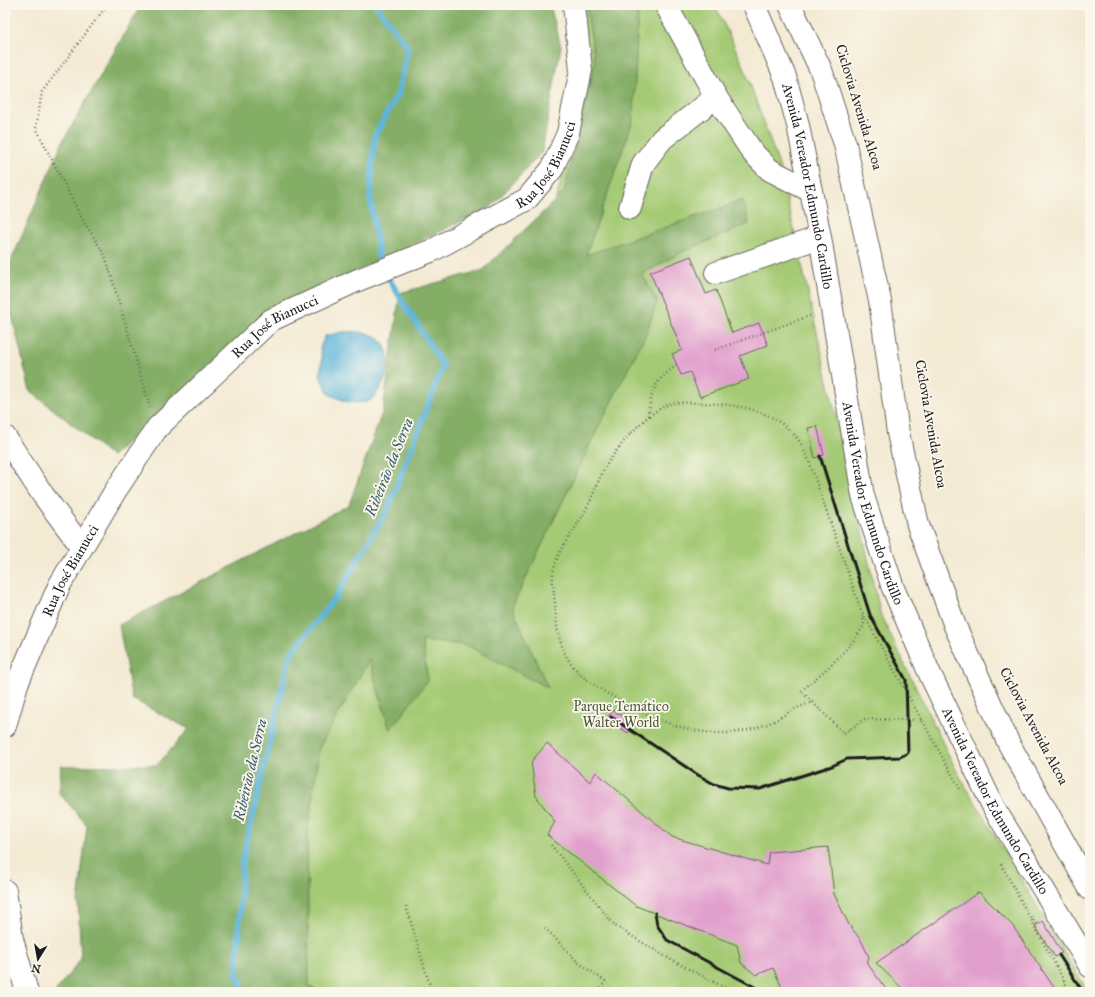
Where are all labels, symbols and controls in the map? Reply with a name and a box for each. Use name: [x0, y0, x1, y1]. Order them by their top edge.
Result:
street label: Ciclovia Avenida Alcoa: [832, 42, 886, 172]
street label: Avenida Vereador Edmundo Cardillo: [778, 80, 837, 290]
street label: Rua José Bianucci: [512, 119, 579, 212]
street label: Rua José Bianucci: [228, 291, 321, 362]
street label: Ciclovia Avenida Alcoa: [911, 358, 951, 490]
street label: Avenida Vereador Edmundo Cardillo: [839, 399, 908, 607]
water label: Ribeirão da Serra: [361, 415, 417, 520]
street label: Rua José Bianucci: [38, 521, 102, 619]
street label: Ciclovia Avenida Alcoa: [996, 664, 1072, 788]
park label: Parque Temático Walter World: [573, 698, 669, 731]
street label: Avenida Vereador Edmundo Cardillo: [938, 704, 1053, 897]
water label: Ribeirão da Serra: [229, 717, 270, 824]
north arrow: [18, 939, 58, 979]
text: N: [30, 961, 42, 976]

